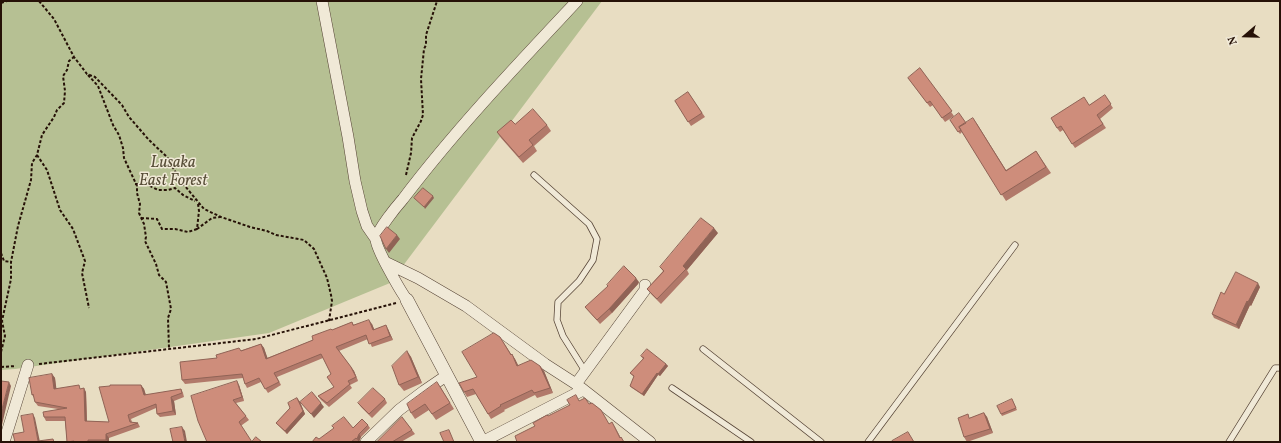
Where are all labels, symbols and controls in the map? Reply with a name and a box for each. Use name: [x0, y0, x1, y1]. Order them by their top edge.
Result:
north arrow: [1225, 16, 1265, 56]
text: N: [1225, 34, 1242, 47]
park label: Lusaka East Forest: [139, 154, 207, 192]

